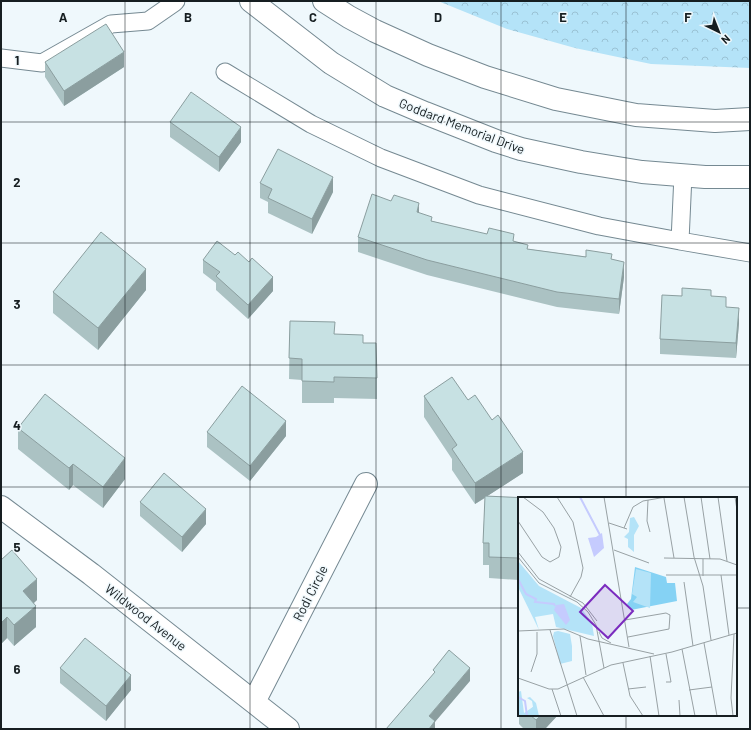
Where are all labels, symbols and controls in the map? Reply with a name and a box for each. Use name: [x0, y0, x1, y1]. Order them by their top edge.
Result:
text: A: [59, 9, 68, 25]
text: B: [184, 9, 192, 25]
text: C: [309, 9, 317, 25]
text: D: [434, 9, 442, 25]
text: E: [559, 9, 567, 25]
text: F: [684, 9, 692, 25]
north arrow: [699, 12, 739, 52]
text: N: [719, 32, 733, 47]
text: 1: [15, 52, 19, 68]
street label: Goddard Memorial Drive: [397, 95, 527, 157]
text: 2: [13, 174, 21, 190]
text: 3: [13, 296, 21, 312]
text: 4: [13, 417, 21, 433]
inset map: [518, 497, 737, 716]
text: 5: [13, 539, 21, 555]
street label: Rodi Circle: [289, 562, 331, 624]
street label: Wildwood Avenue: [102, 580, 190, 654]
text: 6: [14, 661, 21, 677]

